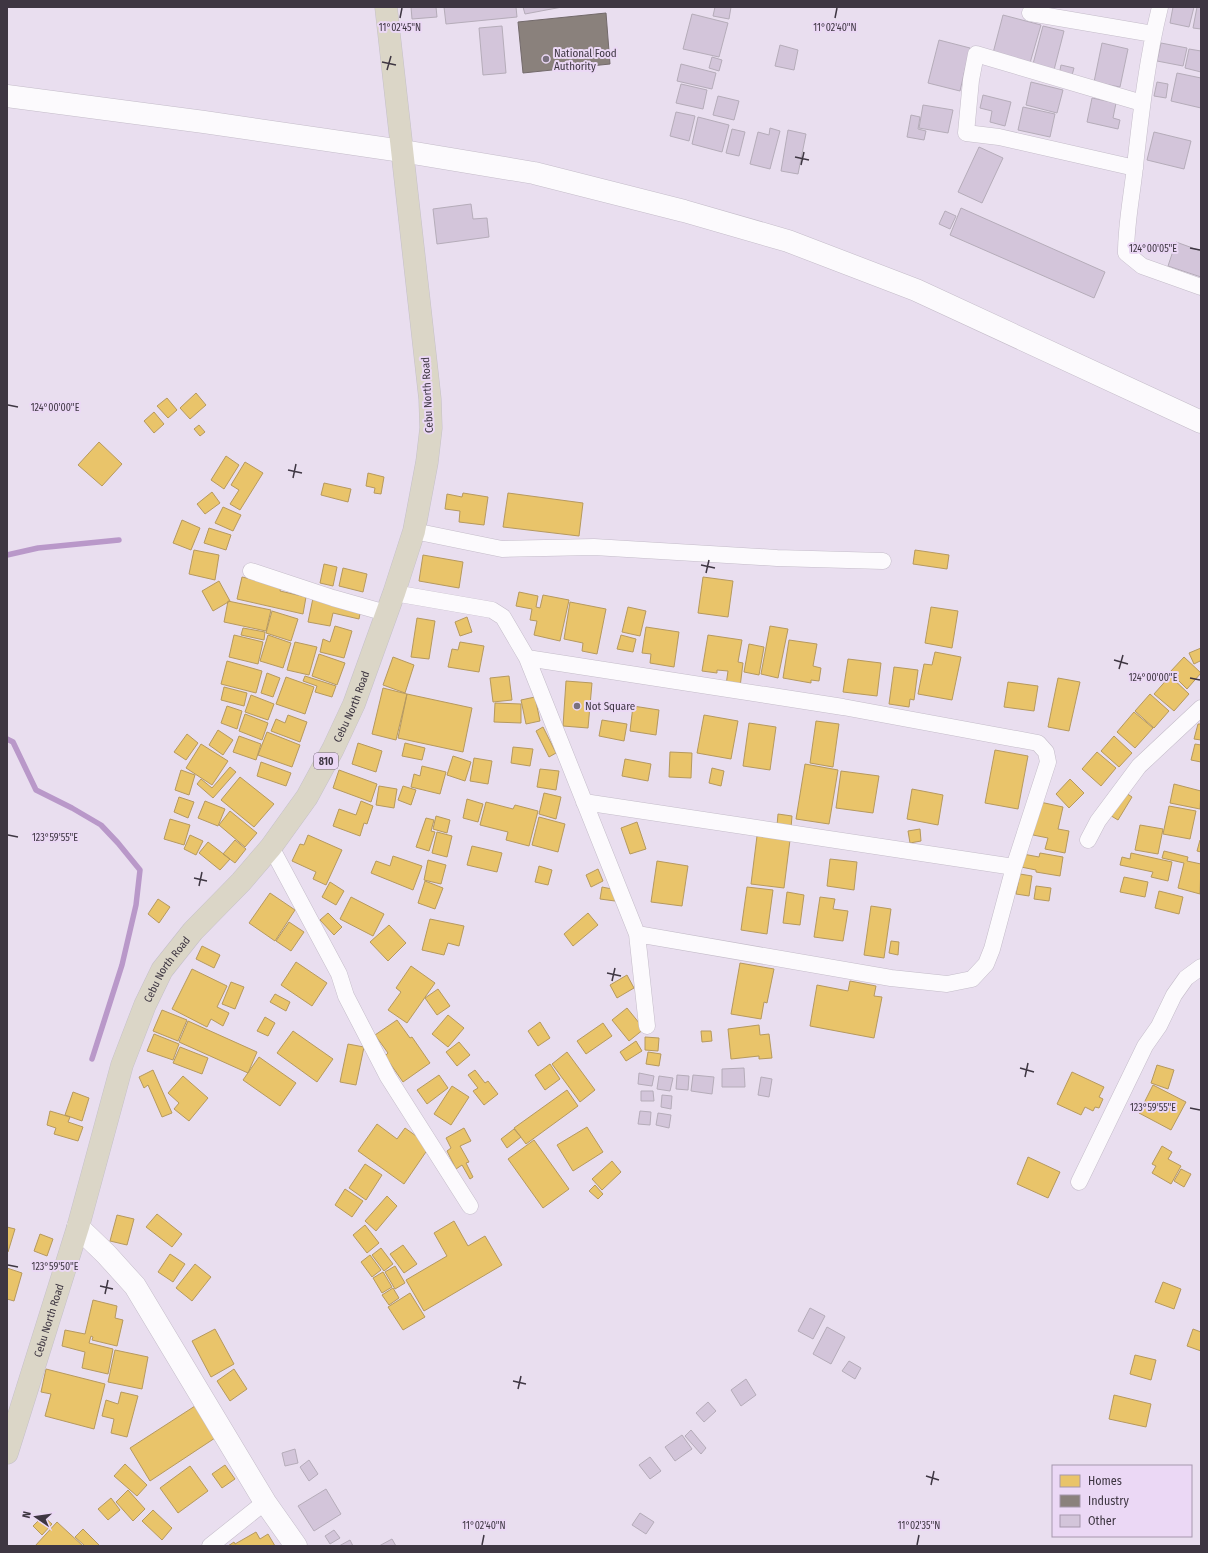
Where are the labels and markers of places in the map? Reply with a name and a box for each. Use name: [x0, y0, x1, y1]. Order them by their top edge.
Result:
place label: National Food Authority: [554, 47, 617, 73]
marker: National Food Authority: [541, 54, 551, 64]
place label: Not Square: [585, 700, 635, 713]
marker: Not Square: [572, 701, 582, 711]

